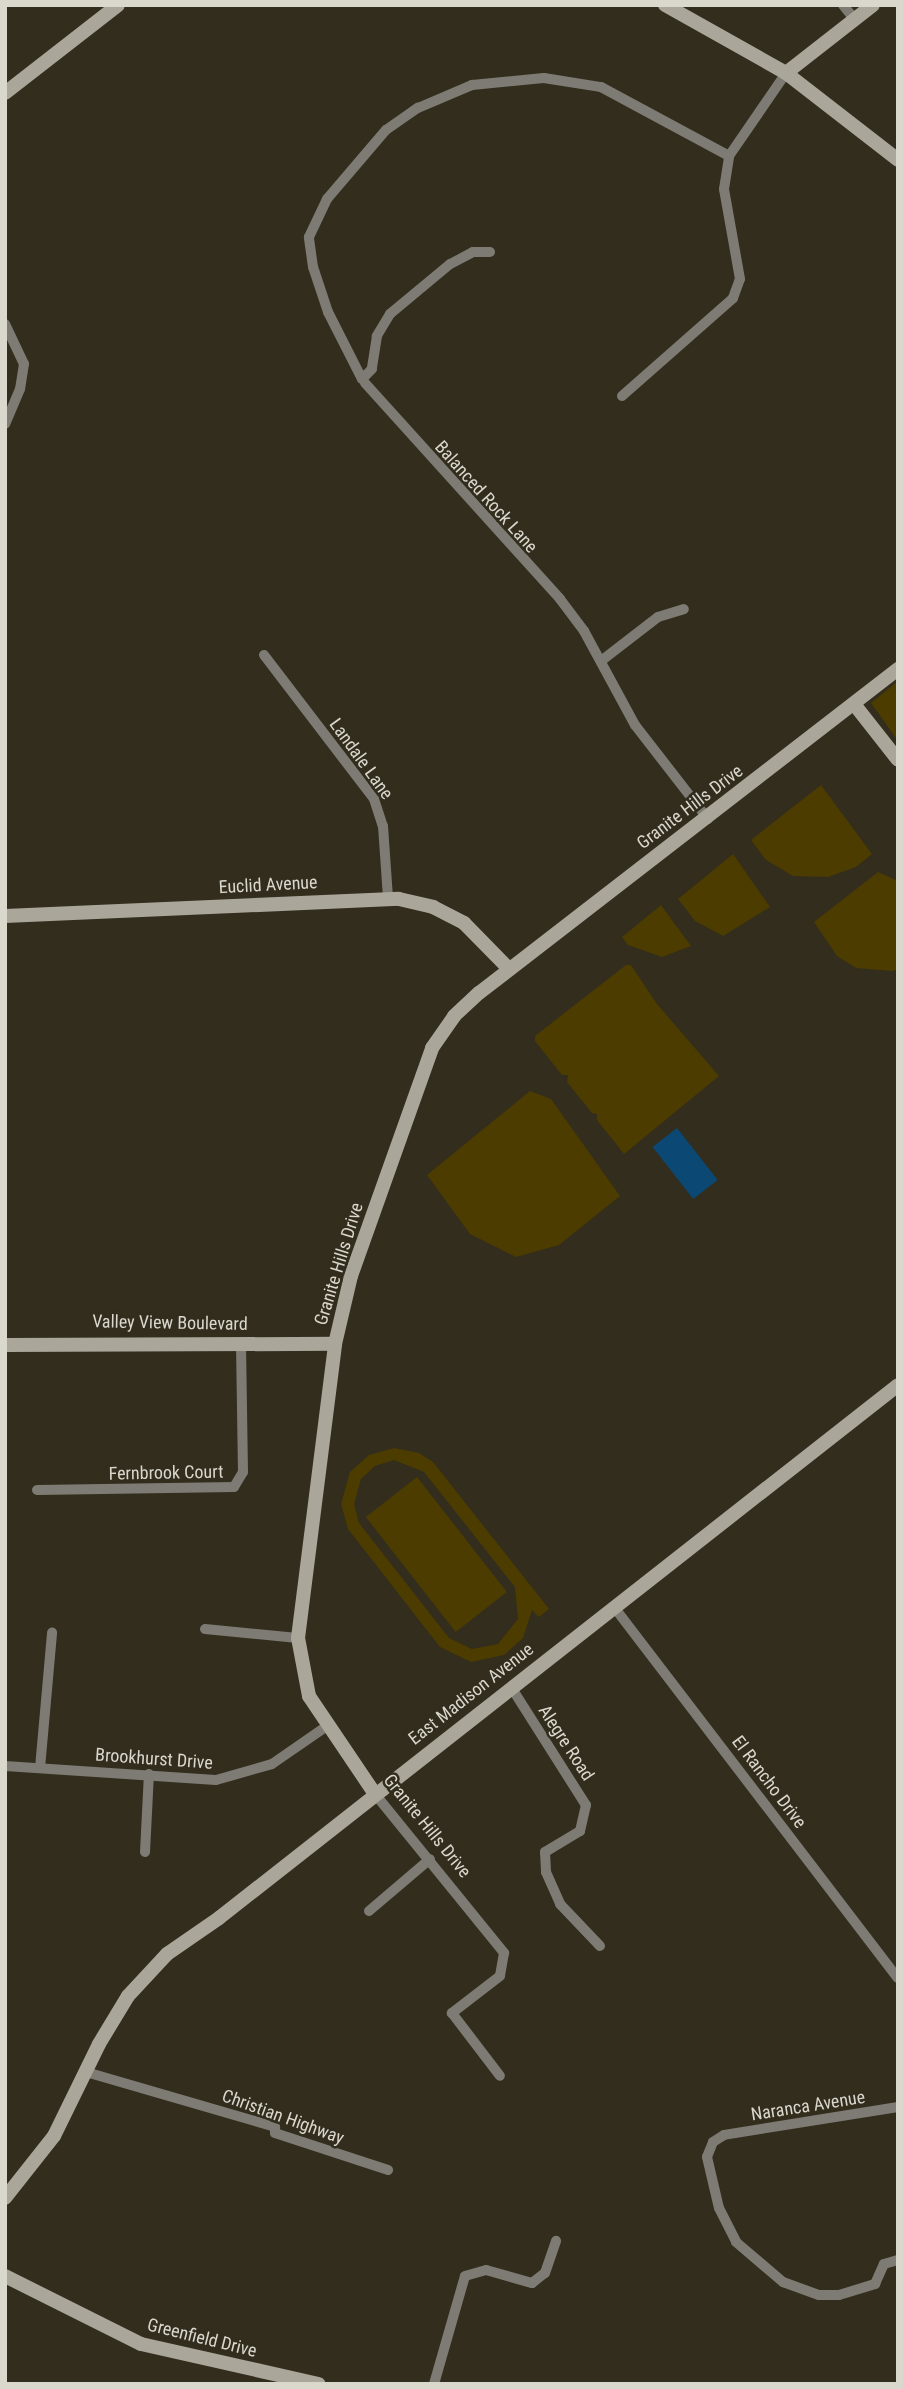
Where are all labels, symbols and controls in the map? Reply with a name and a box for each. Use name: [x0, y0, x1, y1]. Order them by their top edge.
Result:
street label: Balanced Rock Lane: [430, 437, 542, 557]
street label: Landale Lane: [324, 714, 398, 804]
street label: Granite Hills Drive: [633, 760, 747, 854]
street label: Euclid Avenue: [218, 872, 318, 898]
street label: Granite Hills Drive: [310, 1200, 368, 1328]
street label: Valley View Boulevard: [92, 1311, 248, 1335]
street label: Fernbrook Court: [108, 1461, 224, 1485]
street label: East Madison Avenue: [404, 1639, 538, 1749]
street label: Alegre Road: [534, 1701, 598, 1785]
street label: El Rancho Drive: [727, 1732, 811, 1832]
street label: Brookhurst Drive: [95, 1744, 213, 1774]
street label: Granite Hills Drive: [379, 1770, 475, 1882]
street label: Christian Highway: [219, 2085, 347, 2149]
street label: Naranca Avenue: [749, 2086, 867, 2126]
street label: Greenfield Drive: [145, 2314, 259, 2362]

